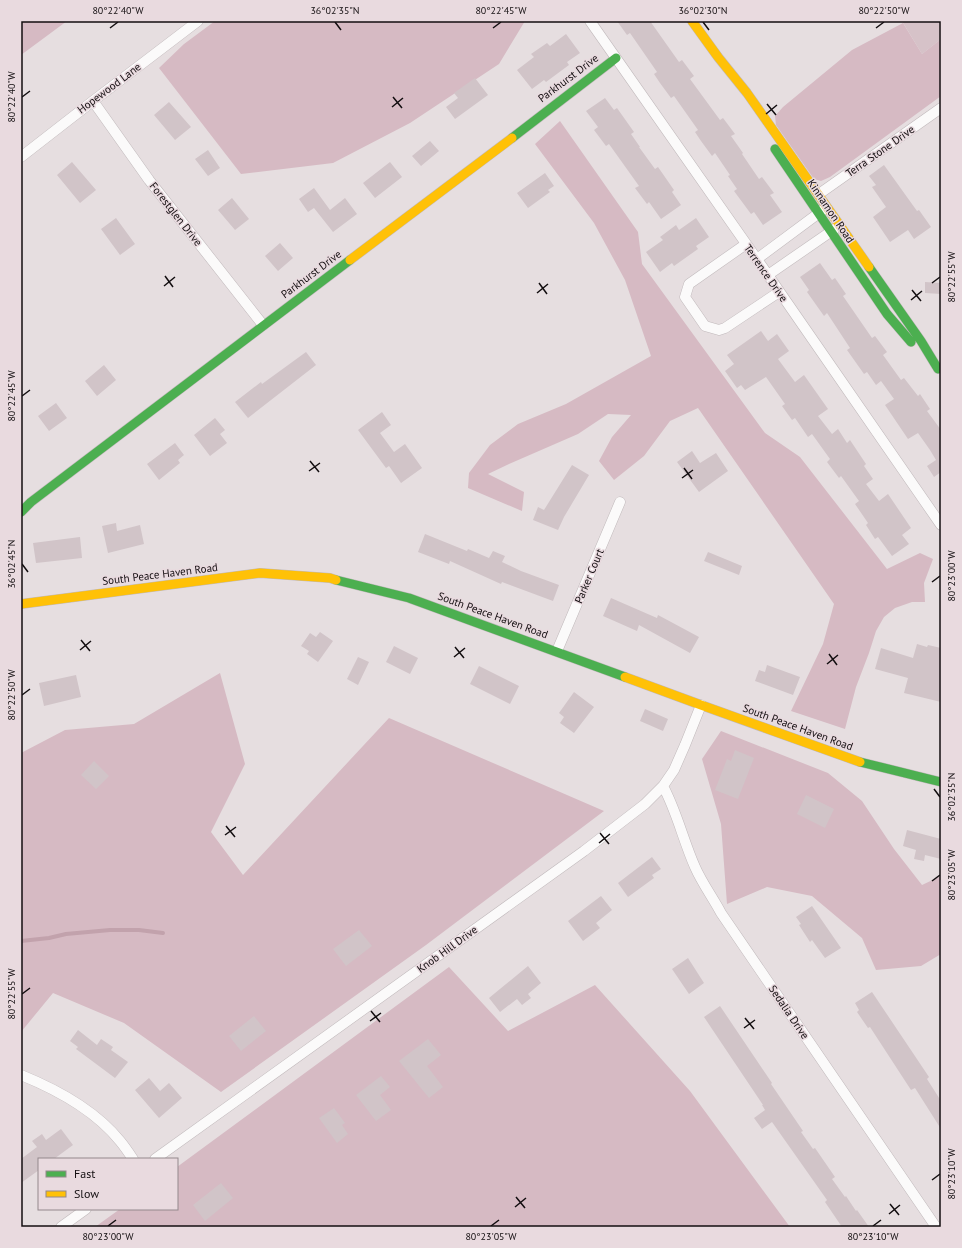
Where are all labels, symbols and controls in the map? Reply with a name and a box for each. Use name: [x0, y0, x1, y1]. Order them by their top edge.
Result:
text: 80°22'40"W: [92, 4, 144, 17]
text: 36°02'35"N: [310, 4, 360, 17]
text: 80°22'45"W: [475, 4, 527, 17]
text: 36°02'30"N: [678, 4, 728, 17]
text: 80°22'50"W: [858, 4, 910, 17]
street label: Parkhurst Drive: [535, 51, 601, 105]
street label: Hopewood Lane: [74, 59, 144, 116]
text: 80°22'40"W: [5, 71, 18, 123]
street label: Terra Stone Drive: [843, 122, 917, 180]
street label: Kinnamon Road: [804, 176, 858, 246]
street label: Forestglen Drive: [147, 179, 206, 249]
street label: Terrence Drive: [741, 241, 791, 305]
street label: Parkhurst Drive: [278, 247, 344, 301]
text: 80°22'55"W: [945, 251, 958, 303]
text: 80°22'45"W: [5, 370, 18, 422]
text: 36°02'45"N: [5, 539, 18, 589]
street label: Parker Court: [571, 546, 607, 605]
text: 80°23'00"W: [945, 550, 958, 602]
street label: South Peace Haven Road: [101, 560, 219, 588]
street label: South Peace Haven Road: [436, 589, 550, 641]
text: 80°22'50"W: [5, 669, 18, 721]
street label: South Peace Haven Road: [741, 701, 855, 753]
text: 36°02'35"N: [945, 772, 958, 822]
text: 80°23'05"W: [945, 849, 958, 901]
street label: Knob Hill Drive: [414, 922, 480, 976]
text: 80°22'55"W: [5, 968, 18, 1020]
street label: Sedalia Drive: [766, 982, 812, 1042]
text: 80°23'10"W: [945, 1148, 958, 1200]
legend: [38, 1158, 178, 1210]
text: Fast: [74, 1166, 95, 1181]
text: Slow: [74, 1186, 99, 1201]
text: 80°23'00"W: [82, 1230, 134, 1243]
text: 80°23'05"W: [465, 1230, 517, 1243]
text: 80°23'10"W: [847, 1230, 899, 1243]

